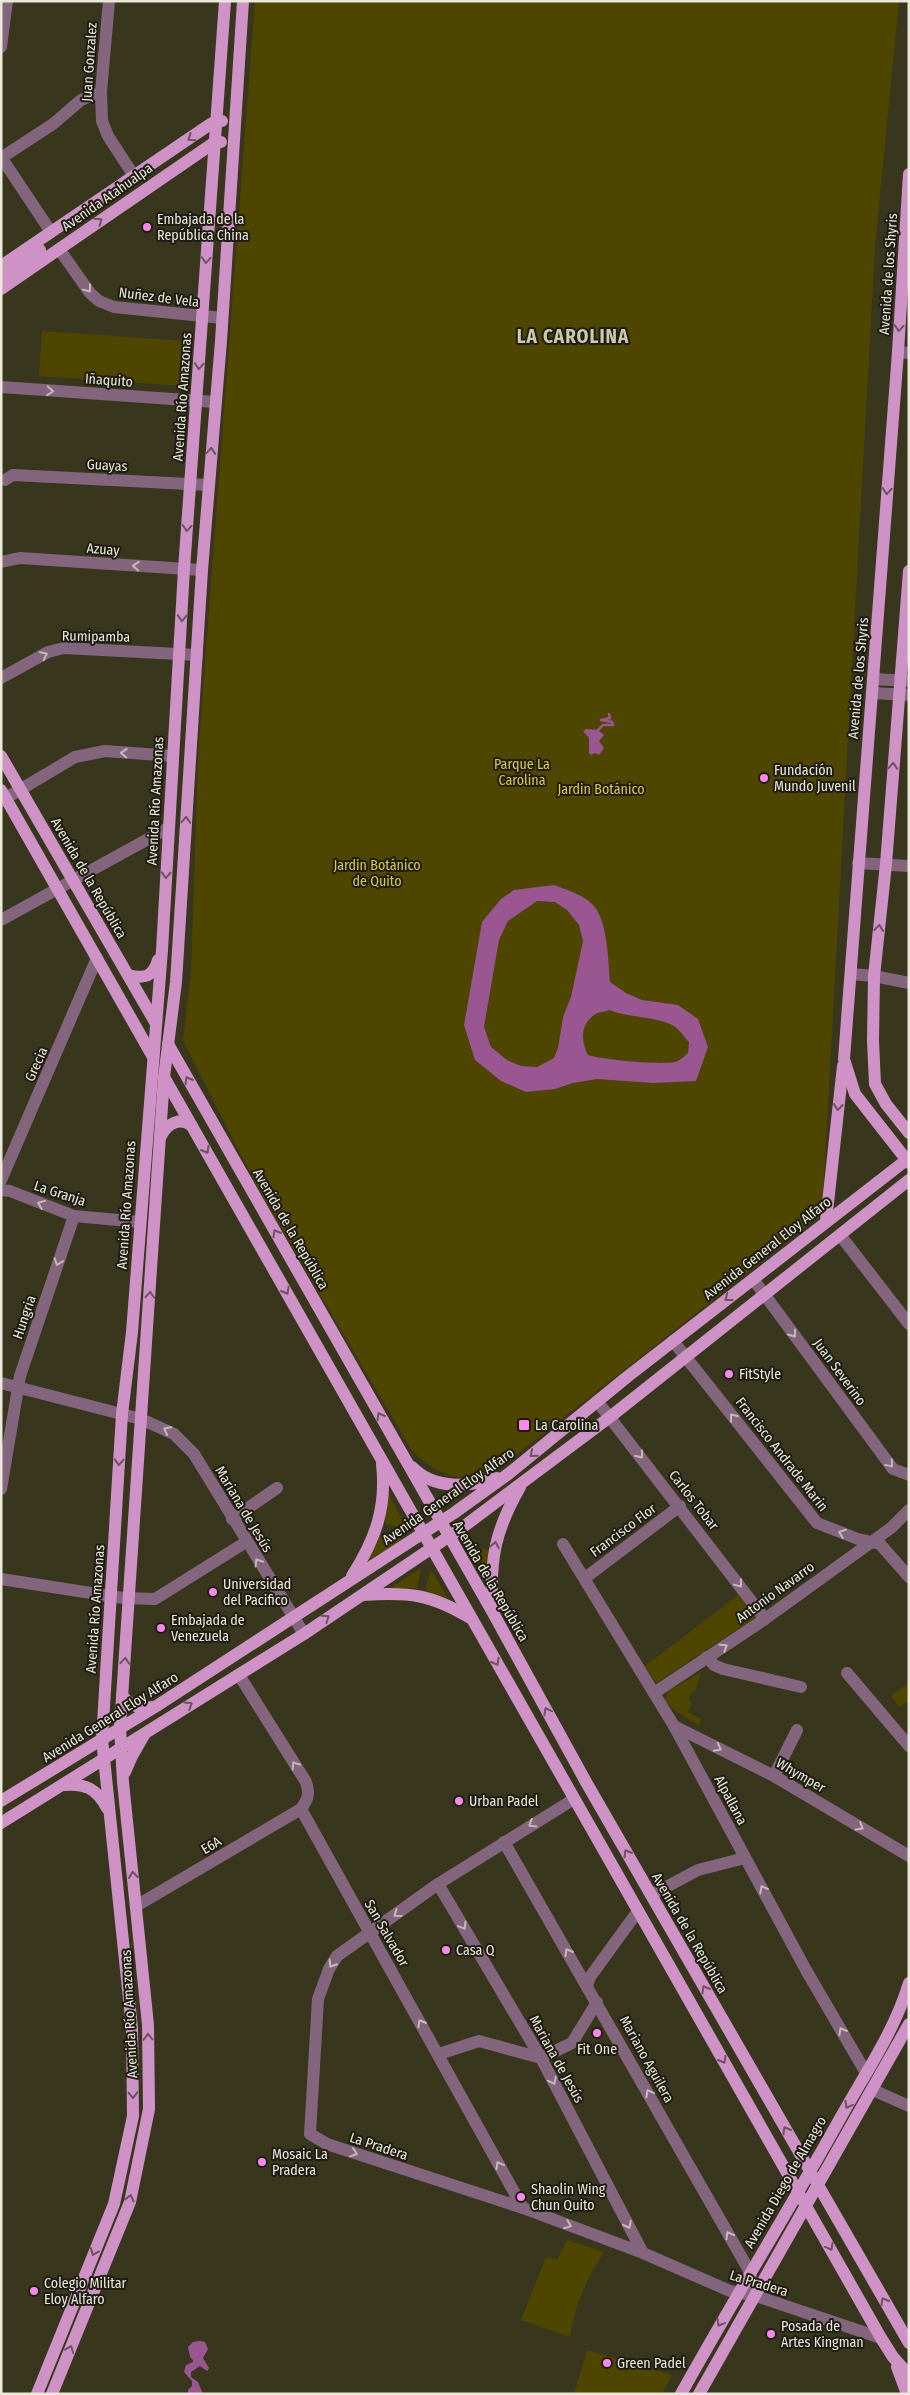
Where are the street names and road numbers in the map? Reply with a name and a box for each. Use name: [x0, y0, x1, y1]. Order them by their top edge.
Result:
street label: Juan Gonzalez: [78, 21, 101, 102]
street label: Avenida Atahualpa: [59, 160, 156, 235]
street label: Avenida de los Shyris: [876, 213, 901, 335]
street label: Nuñez de Vela: [118, 284, 200, 311]
street label: Avenida Río Amazonas: [170, 332, 195, 462]
street label: Iñaquito: [84, 370, 133, 391]
street label: Guayas: [86, 456, 128, 475]
street label: Azuay: [86, 540, 121, 559]
street label: Avenida de los Shyris: [845, 617, 872, 739]
street label: Rumipamba: [62, 627, 130, 646]
street label: Avenida Río Amazonas: [144, 736, 167, 866]
street label: Avenida de la República: [47, 815, 130, 942]
street label: Grecia: [21, 1044, 52, 1084]
street label: Avenida Río Amazonas: [114, 1140, 139, 1270]
street label: Avenida de la República: [249, 1166, 332, 1293]
street label: La Granja: [32, 1177, 88, 1210]
street label: Avenida General Eloy Alfaro: [700, 1193, 834, 1303]
street label: Hungria: [9, 1293, 40, 1341]
street label: Juan Severino: [810, 1335, 870, 1409]
street label: Francisco Andrade Marin: [732, 1394, 831, 1515]
street label: Avenida General Eloy Alfaro: [379, 1444, 518, 1548]
street label: Mariana de Jesús: [211, 1463, 276, 1555]
street label: Carlos Tobar: [665, 1467, 722, 1534]
street label: Francisco Flor: [587, 1500, 660, 1561]
street label: Avenida de la República: [449, 1518, 532, 1645]
street label: Avenida Río Amazonas: [83, 1544, 108, 1674]
street label: Antonio Navarro: [733, 1558, 818, 1627]
street label: Avenida General Eloy Alfaro: [39, 1669, 181, 1766]
street label: Whymper: [773, 1755, 828, 1796]
street label: Alpallana: [710, 1773, 751, 1828]
street label: E6A: [198, 1832, 225, 1858]
street label: Avenida de la República: [648, 1870, 731, 1997]
street label: San Salvador: [361, 1897, 413, 1970]
street label: Avenida Río Amazonas: [118, 1949, 141, 2079]
street label: Mariana de Jesús: [526, 2013, 588, 2106]
street label: Mariano Aguilera: [616, 2013, 677, 2106]
street label: Avenida Diego de Almagro: [741, 2113, 830, 2251]
street label: La Pradera: [348, 2129, 410, 2164]
street label: La Pradera: [728, 2267, 790, 2300]

